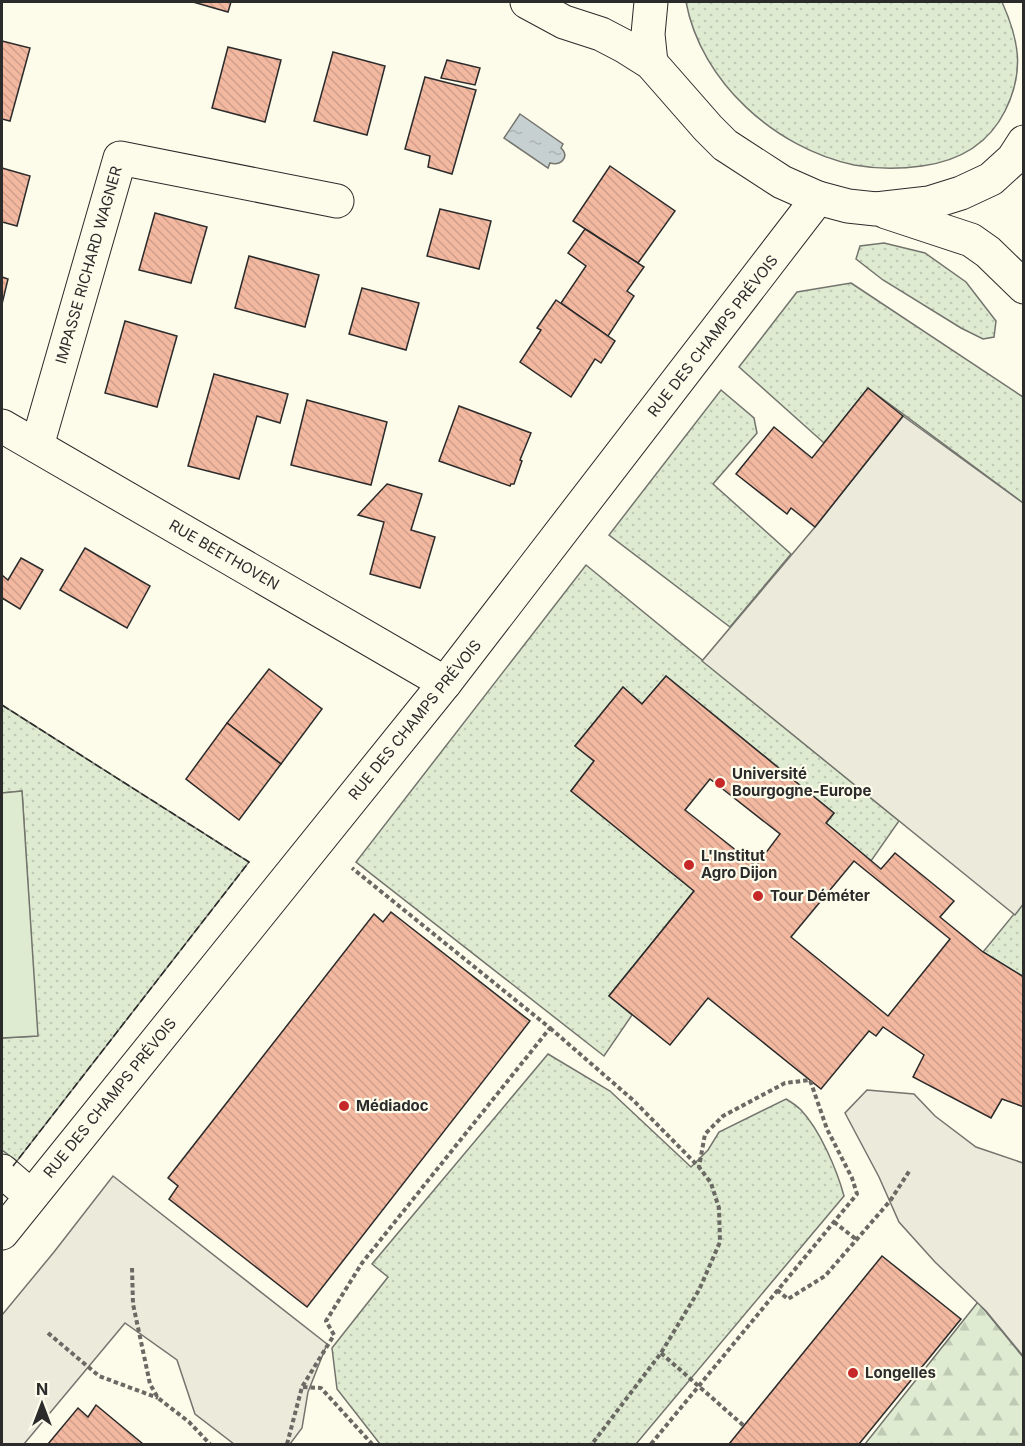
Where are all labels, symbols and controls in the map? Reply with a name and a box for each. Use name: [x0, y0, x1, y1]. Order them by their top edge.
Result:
street label: IMPASSE RICHARD WAGNER: [51, 164, 126, 366]
street label: RUE DES CHAMPS PRÉVOIS: [643, 251, 782, 420]
street label: RUE BEETHOVEN: [166, 515, 283, 594]
street label: RUE DES CHAMPS PRÉVOIS: [344, 636, 485, 804]
place label: Université Bourgogne-Europe: [732, 764, 871, 800]
marker: Université Bourgogne-Europe: [713, 776, 727, 790]
place label: L'Institut Agro Dijon: [701, 846, 777, 882]
marker: L'Institut Agro Dijon: [682, 858, 696, 872]
place label: Tour Déméter: [770, 886, 870, 905]
marker: Tour Déméter: [751, 889, 765, 903]
street label: RUE DES CHAMPS PRÉVOIS: [39, 1014, 180, 1182]
place label: Médiadoc: [356, 1096, 429, 1115]
marker: Médiadoc: [337, 1099, 351, 1113]
place label: Longelles: [865, 1363, 936, 1382]
marker: Longelles: [846, 1366, 860, 1380]
north arrow: [12, 1374, 72, 1434]
text: N: [36, 1379, 48, 1399]

